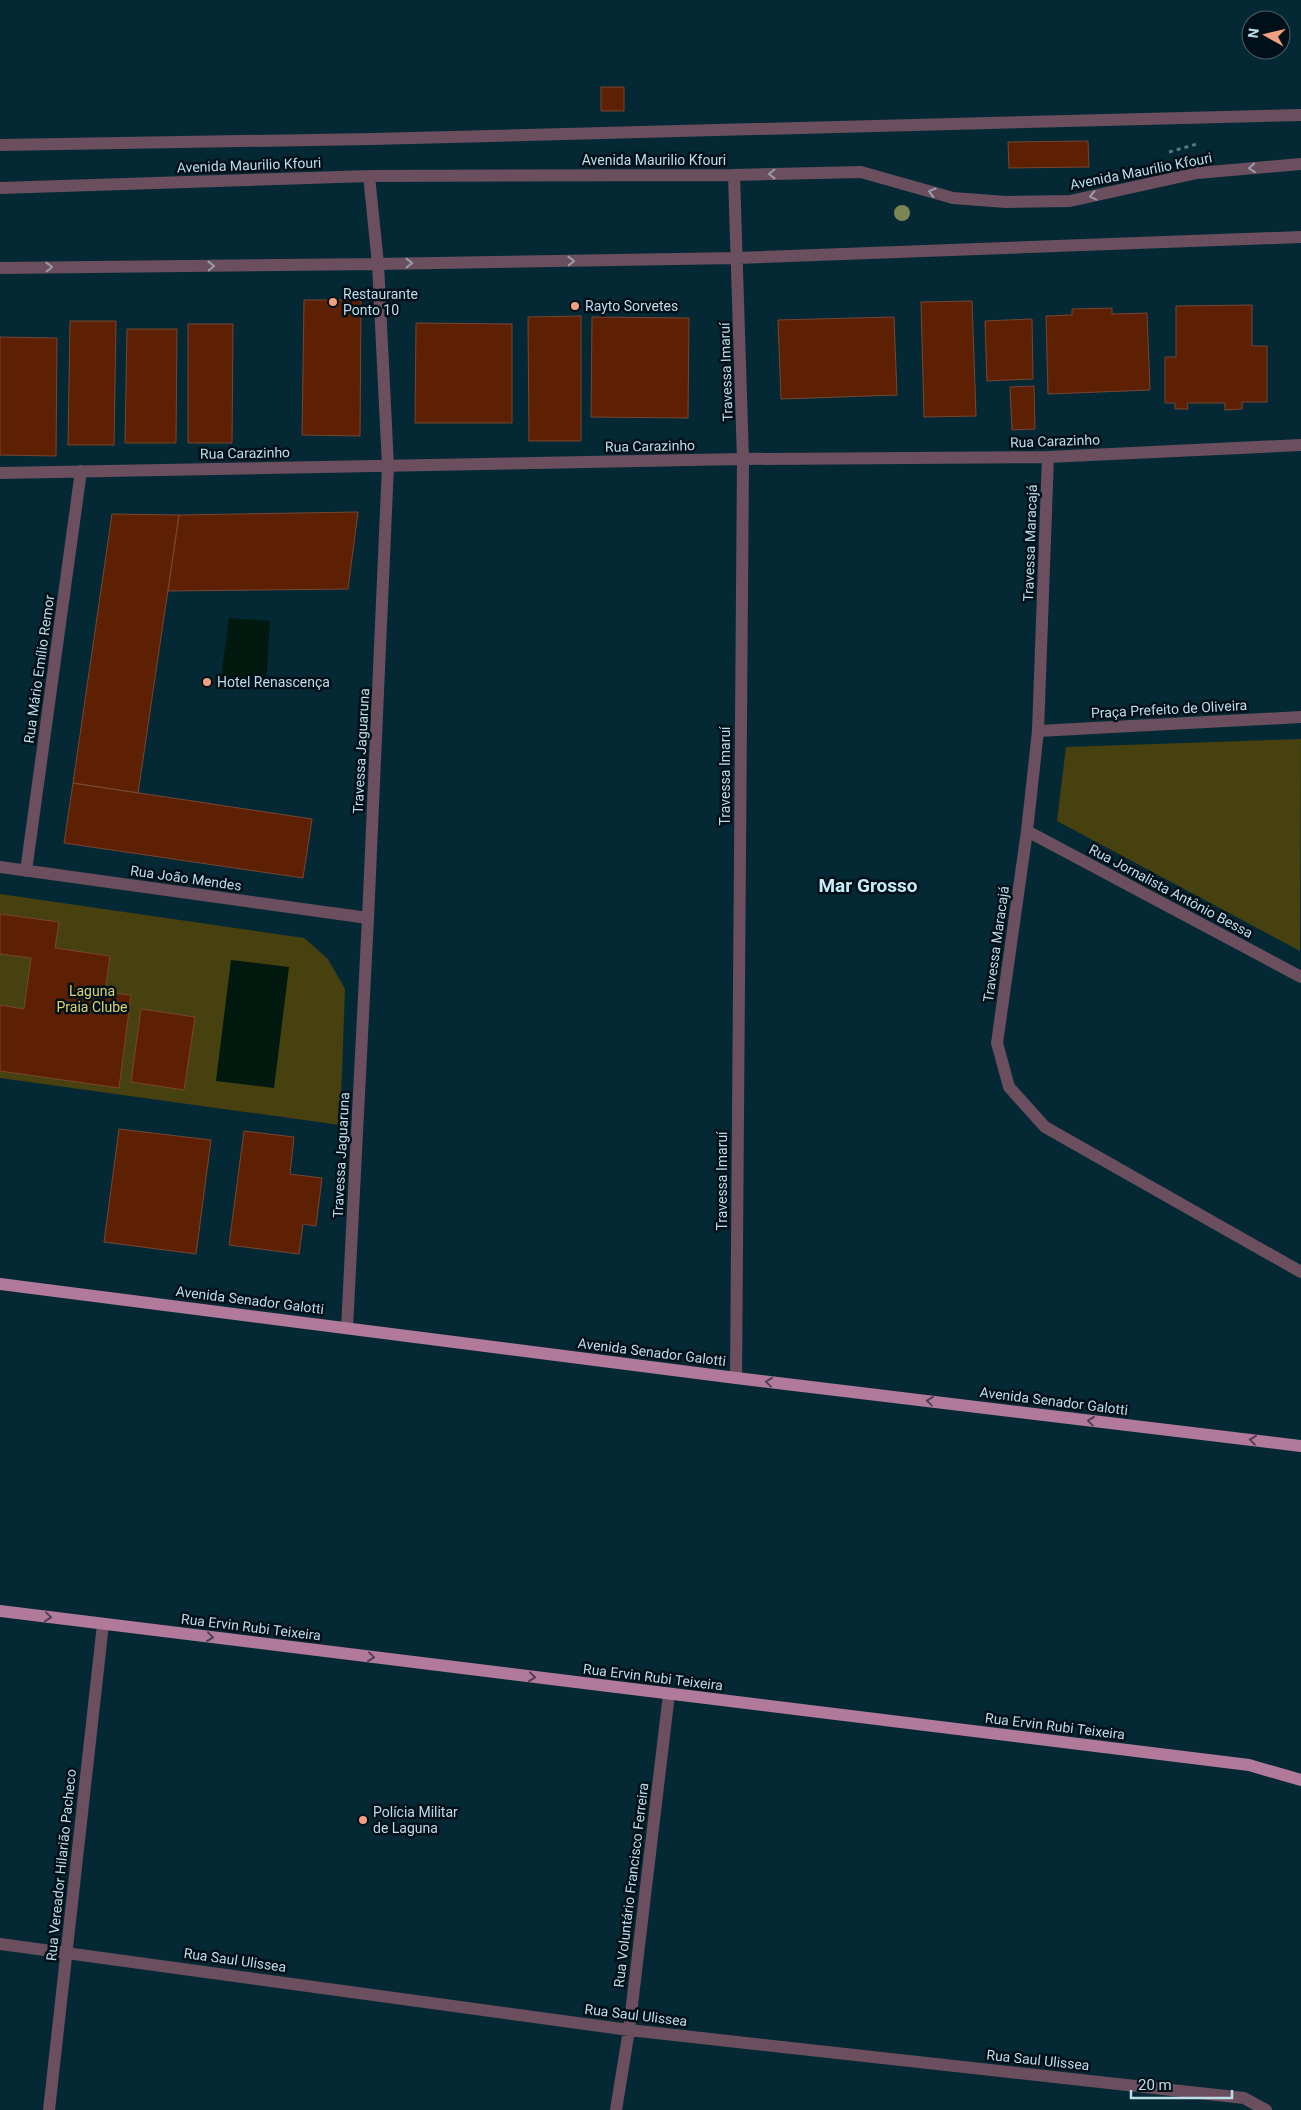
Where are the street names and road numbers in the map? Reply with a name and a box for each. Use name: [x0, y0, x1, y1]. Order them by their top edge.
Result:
street label: Avenida Maurilio Kfouri: [1069, 149, 1213, 193]
street label: Avenida Maurilio Kfouri: [582, 152, 726, 168]
street label: Avenida Maurilio Kfouri: [177, 154, 321, 176]
street label: Travessa Imaruí: [716, 322, 736, 422]
street label: Rua Carazinho: [1010, 431, 1100, 451]
street label: Rua Carazinho: [605, 437, 695, 455]
street label: Rua Carazinho: [200, 444, 290, 462]
street label: Travessa Maracajá: [1020, 484, 1040, 602]
street label: Rua Mário Emílio Remor: [21, 593, 57, 744]
street label: Travessa Jaguaruna: [350, 688, 372, 814]
street label: Praça Prefeito de Oliveira: [1090, 697, 1248, 721]
street label: Travessa Imaruí: [717, 726, 733, 826]
street label: Rua Jornalista Antônio Bessa: [1086, 841, 1256, 941]
street label: Rua João Mendes: [129, 862, 243, 894]
street label: Travessa Maracajá: [980, 885, 1012, 1003]
street label: Travessa Jaguaruna: [330, 1092, 352, 1218]
street label: Travessa Imaruí: [714, 1131, 730, 1231]
street label: Avenida Senador Galotti: [175, 1283, 325, 1317]
street label: Avenida Senador Galotti: [577, 1335, 727, 1369]
street label: Avenida Senador Galotti: [979, 1384, 1129, 1418]
street label: Rua Ervin Rubi Teixeira: [180, 1610, 322, 1644]
street label: Rua Ervin Rubi Teixeira: [582, 1660, 724, 1694]
street label: Rua Ervin Rubi Teixeira: [984, 1709, 1126, 1743]
street label: Rua Vereador Hilarião Pacheco: [43, 1768, 79, 1962]
street label: Rua Voluntário Francisco Ferreira: [611, 1782, 651, 1988]
street label: Rua Saul Ulissea: [183, 1945, 287, 1975]
street label: Rua Saul Ulissea: [584, 2001, 688, 2029]
street label: Rua Saul Ulissea: [986, 2047, 1090, 2073]

